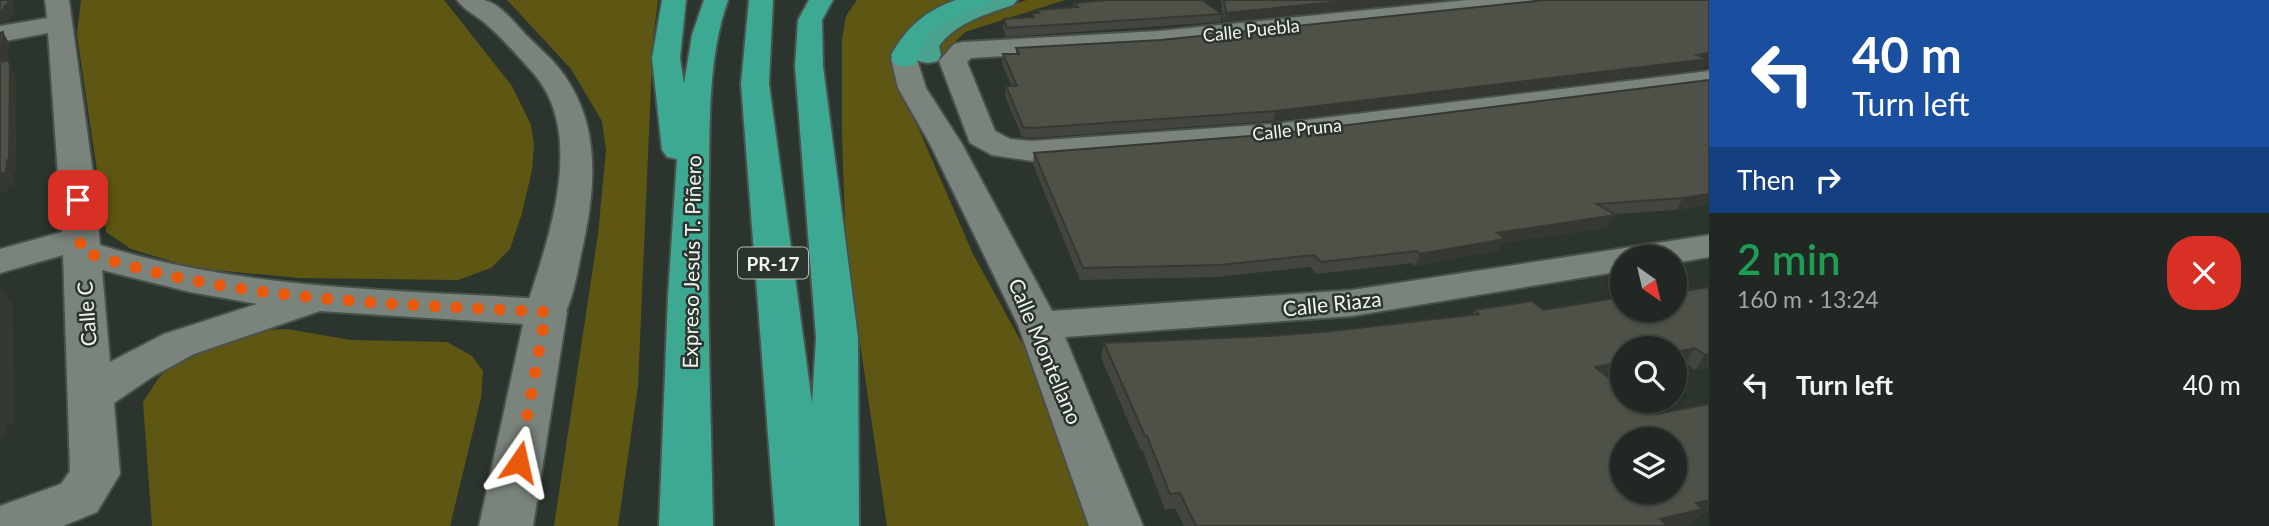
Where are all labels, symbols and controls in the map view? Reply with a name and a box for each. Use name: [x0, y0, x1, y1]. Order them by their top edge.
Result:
street label: Calle Puebla: [1202, 14, 1300, 46]
text: 40 m: [1852, 25, 1962, 83]
icon: left: [1737, 28, 1828, 119]
text: Turn left: [1852, 84, 1969, 123]
street label: Calle Pruna: [1251, 113, 1343, 145]
street label: Expreso Jesús T. Piñero: [677, 155, 705, 369]
icon: right: [1809, 161, 1847, 199]
text: Then: [1737, 164, 1795, 196]
pin: [48, 170, 108, 230]
icon: arrive: [59, 181, 97, 219]
text: 2 min: [1737, 234, 1841, 284]
button: close: [2167, 236, 2241, 310]
north arrow: [1610, 245, 1687, 322]
map controls: [1610, 245, 1687, 504]
road number: PR-17: [738, 247, 808, 278]
street label: Calle Montellano: [1004, 274, 1088, 428]
street label: Calle C: [71, 281, 101, 347]
street label: Calle Riaza: [1281, 285, 1383, 321]
text: 160 m · 13:24: [1737, 285, 1879, 313]
button: search: [1610, 336, 1687, 413]
icon: left: [1737, 366, 1775, 404]
text: Turn left: [1796, 369, 1893, 401]
text: 40 m: [2183, 369, 2241, 401]
position arrow: [482, 425, 556, 499]
button: layers: [1610, 427, 1687, 504]

